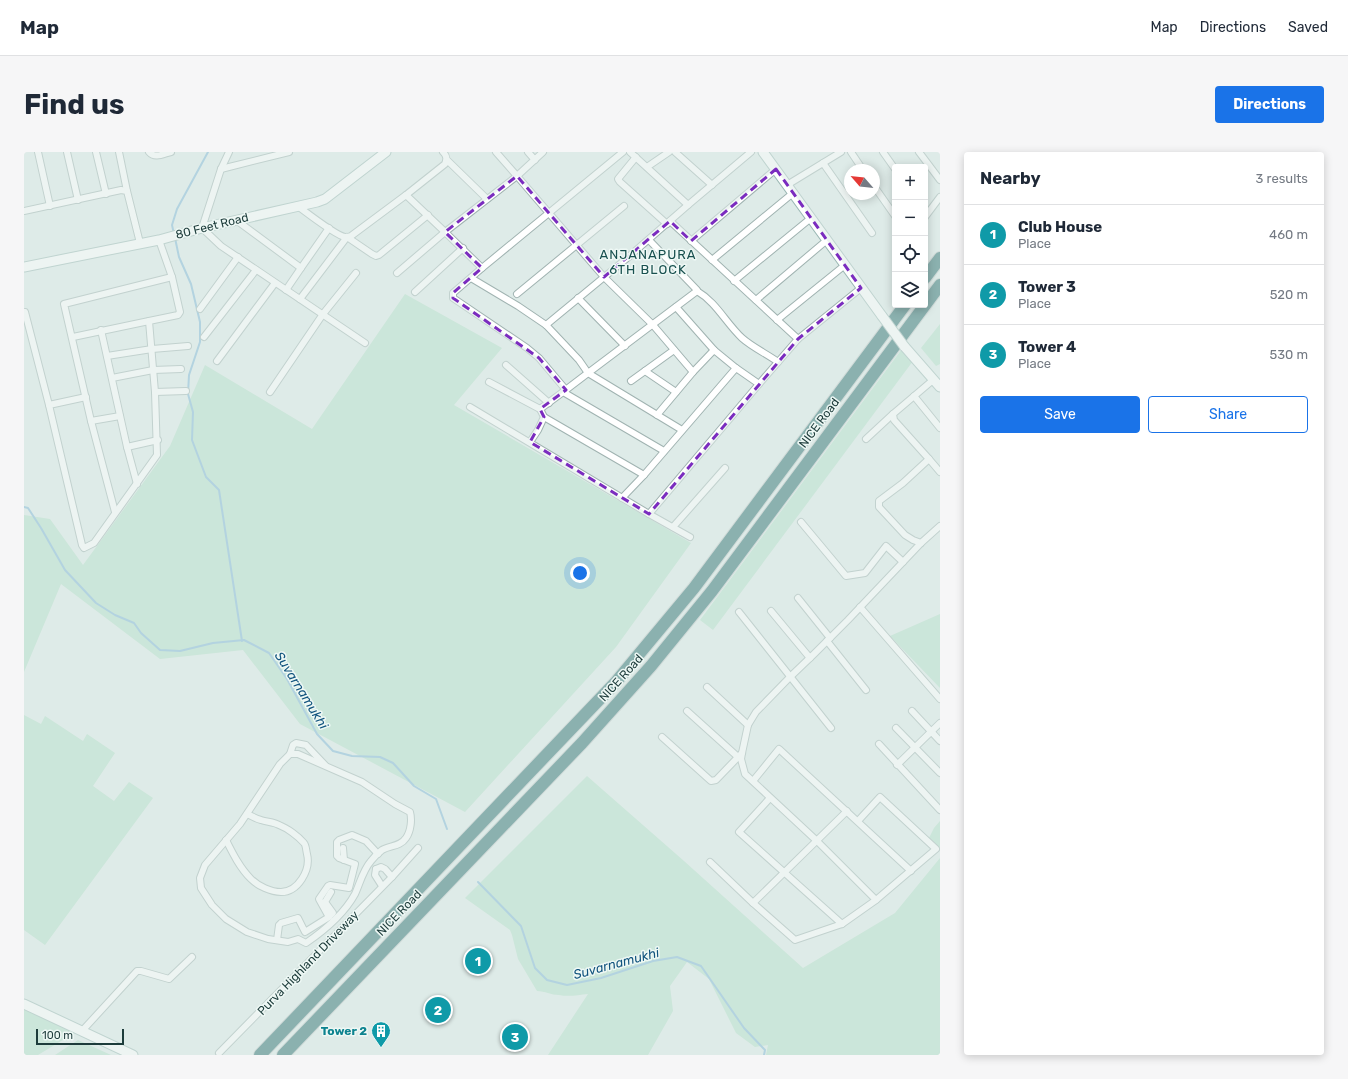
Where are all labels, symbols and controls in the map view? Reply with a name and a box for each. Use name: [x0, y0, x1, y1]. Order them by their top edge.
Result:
text: Map: [20, 16, 59, 39]
text: Map: [1151, 19, 1178, 36]
text: Directions: [1200, 19, 1266, 36]
text: Saved: [1288, 19, 1328, 36]
button: Directions: [1215, 86, 1324, 123]
text: Find us: [24, 88, 124, 121]
north arrow: [844, 164, 880, 200]
map controls: [892, 164, 928, 308]
button: +: [892, 164, 928, 200]
text: Nearby: [980, 168, 1041, 188]
text: 3 results: [1256, 171, 1308, 186]
button: −: [892, 200, 928, 236]
street label: 80 Feet Road: [174, 210, 250, 242]
text: Club House: [1018, 218, 1102, 236]
text: 1: [990, 227, 996, 242]
text: 460 m: [1269, 227, 1308, 242]
button: locate: [892, 236, 928, 272]
text: Place: [1018, 236, 1051, 251]
district label: ANJANAPURA 6TH BLOCK: [600, 247, 696, 277]
button: layers: [892, 272, 928, 308]
text: Tower 3: [1018, 278, 1076, 296]
text: 2: [989, 287, 997, 302]
text: 520 m: [1270, 287, 1308, 302]
text: Place: [1018, 296, 1051, 311]
text: Tower 4: [1018, 338, 1076, 356]
text: 3: [989, 347, 997, 362]
text: 530 m: [1269, 347, 1308, 362]
text: Place: [1018, 356, 1051, 371]
street label: NICE Road: [796, 396, 842, 450]
button: Save: [980, 396, 1140, 433]
button: Share: [1148, 396, 1308, 433]
your location: [570, 563, 590, 583]
water label: Suvarnamukhi: [272, 649, 332, 732]
street label: NICE Road: [596, 652, 646, 704]
street label: NICE Road: [374, 887, 424, 939]
street label: Purva Highland Driveway: [254, 908, 362, 1018]
water label: Suvarnamukhi: [572, 945, 662, 982]
pin: 1: [465, 946, 491, 976]
pin: 2: [425, 995, 451, 1025]
building icon: Tower 2: [370, 1020, 392, 1048]
pin: 3: [502, 1022, 528, 1052]
place label: Tower 2: [321, 1024, 367, 1038]
scale bar: [36, 1027, 124, 1046]
text: 100 m: [42, 1029, 73, 1042]

